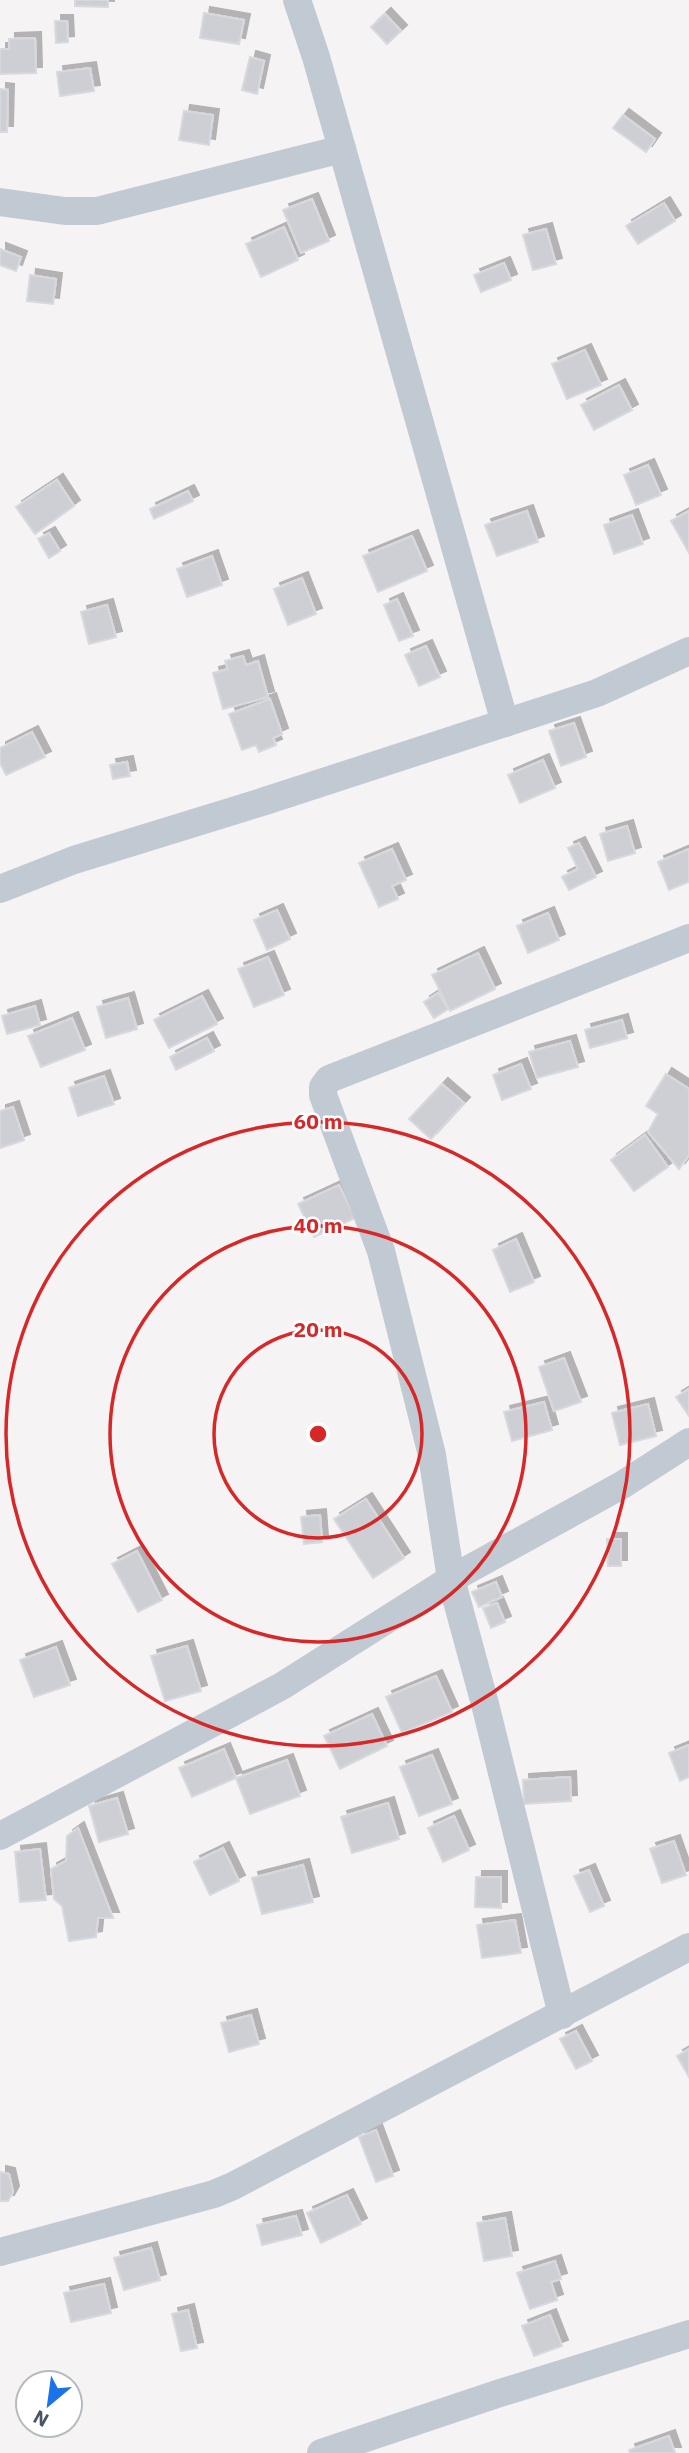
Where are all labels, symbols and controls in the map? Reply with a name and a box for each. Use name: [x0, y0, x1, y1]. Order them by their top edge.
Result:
text: 60 m: [294, 1107, 342, 1135]
text: 40 m: [294, 1211, 342, 1239]
text: 20 m: [294, 1315, 342, 1343]
centre of rings: [306, 1422, 330, 1446]
north arrow: [14, 2369, 84, 2439]
text: N: [29, 2405, 53, 2433]

